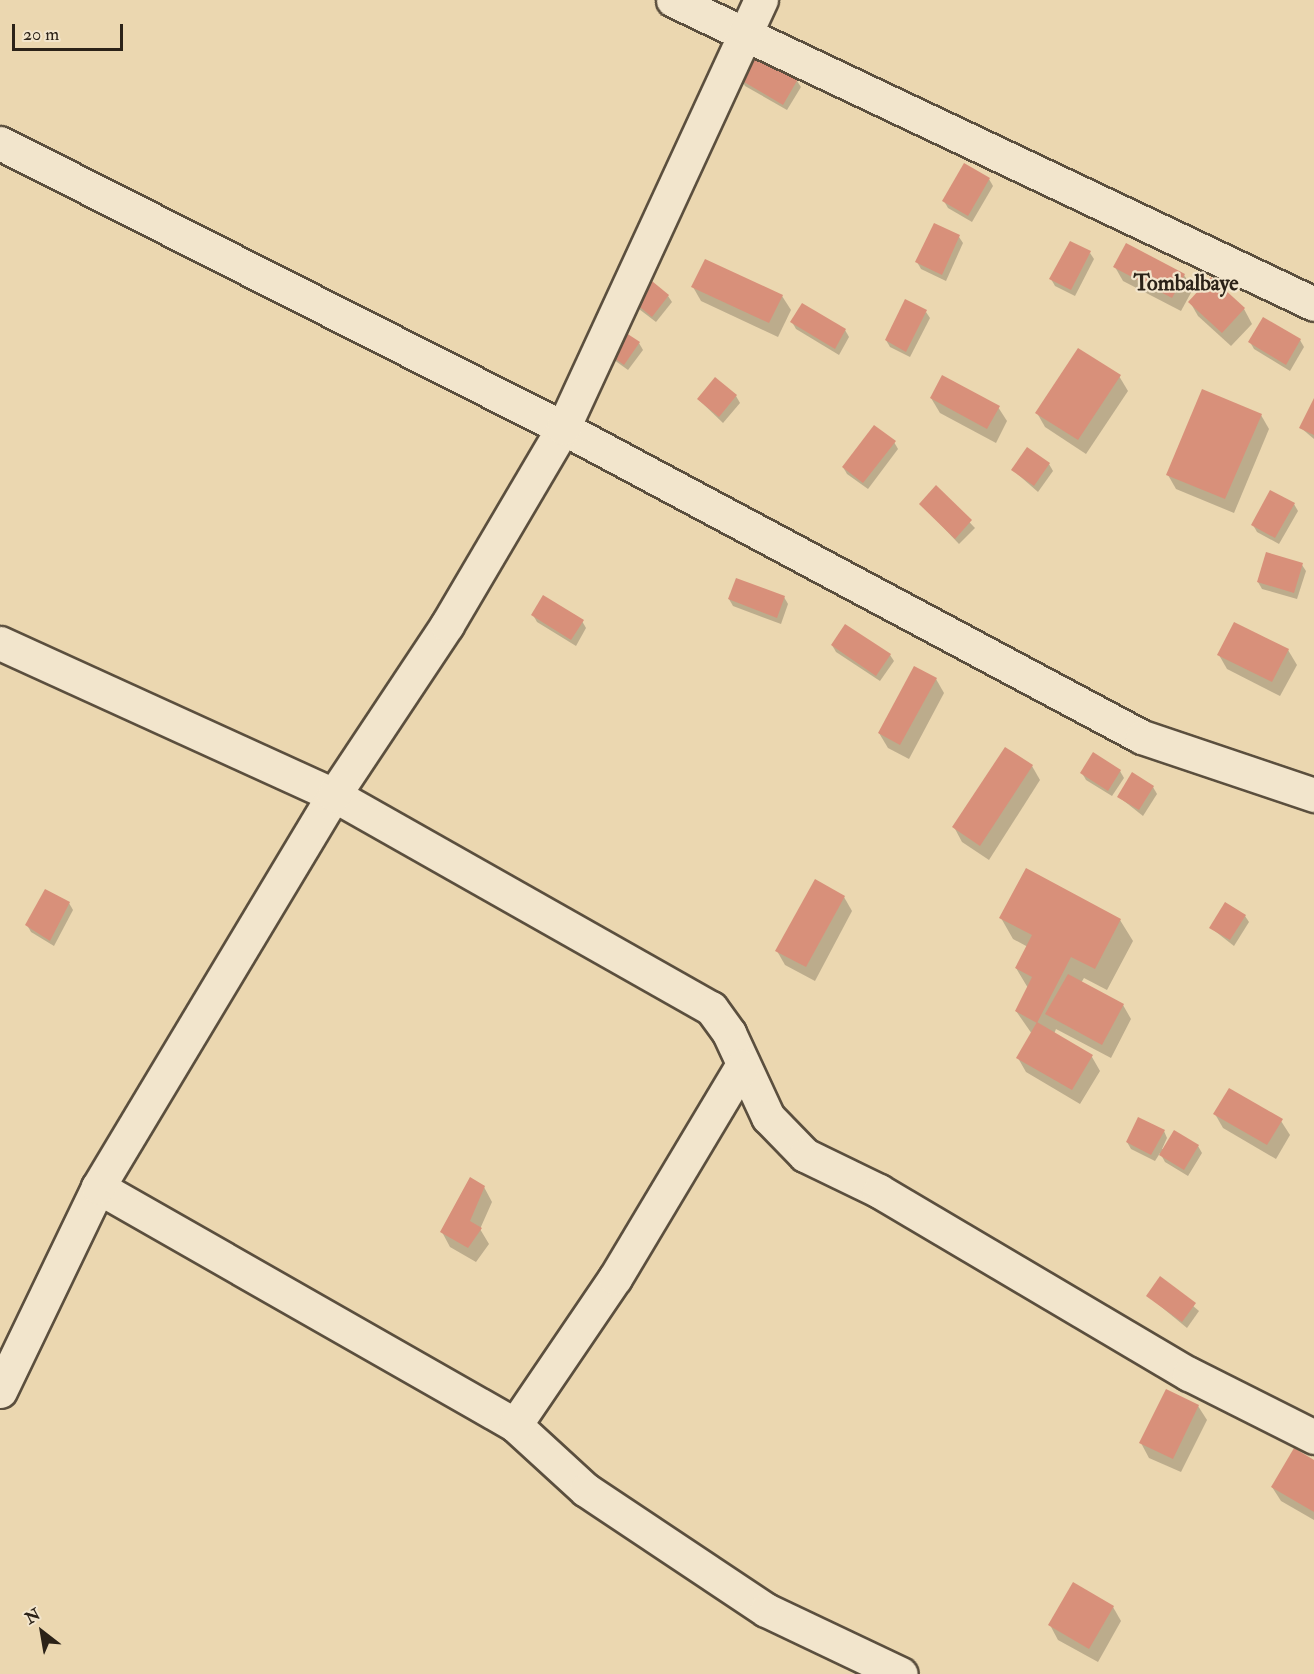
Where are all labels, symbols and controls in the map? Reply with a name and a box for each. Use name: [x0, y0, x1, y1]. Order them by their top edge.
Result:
scale bar: [15, 12, 126, 50]
text: 20 m: [23, 23, 59, 46]
district label: Tombalbaye: [1134, 271, 1238, 297]
north arrow: [12, 1602, 72, 1662]
text: N: [21, 1604, 44, 1629]

